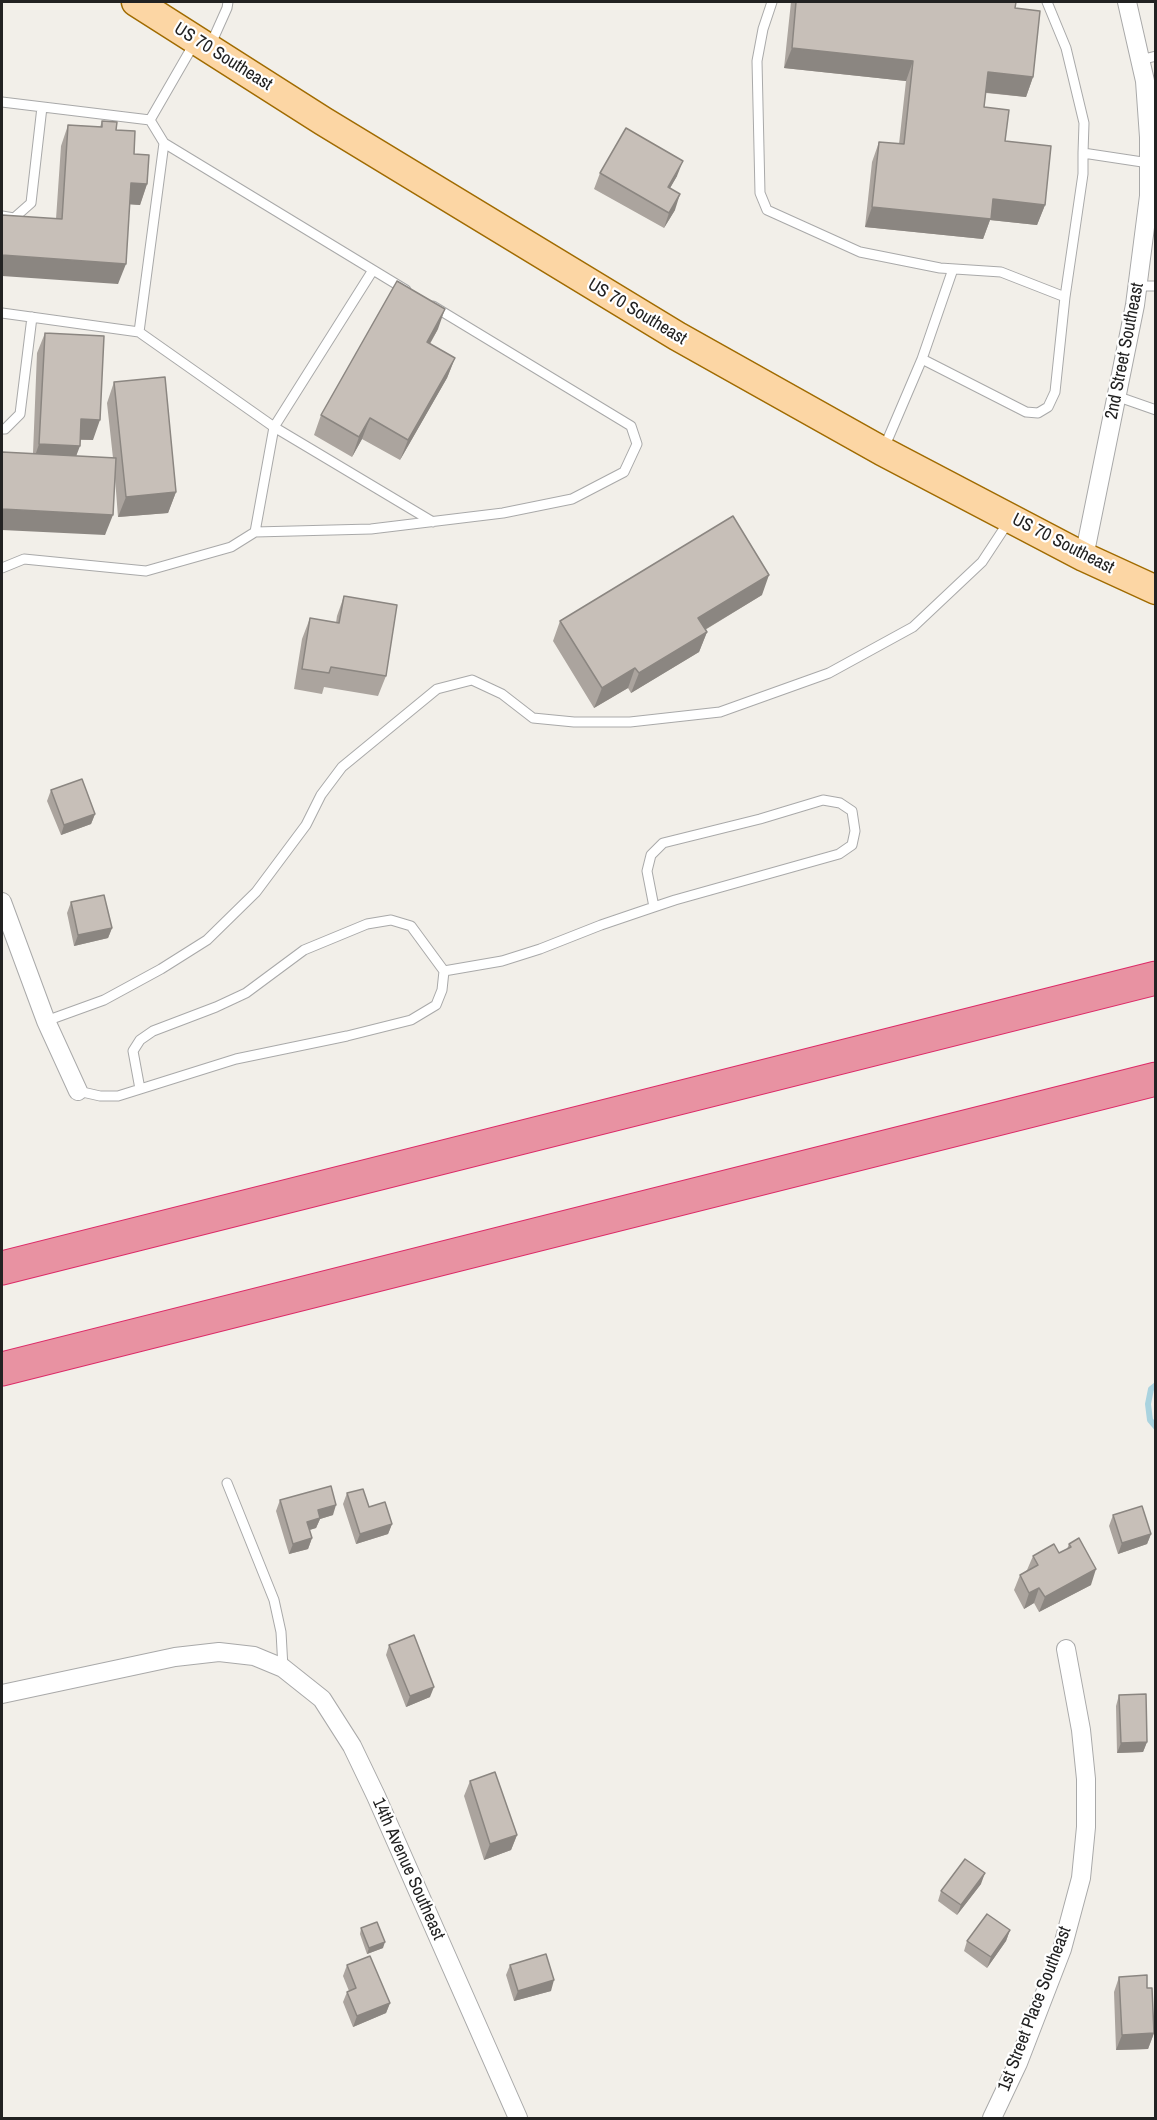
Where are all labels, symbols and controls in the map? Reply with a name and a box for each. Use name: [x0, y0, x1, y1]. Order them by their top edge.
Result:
street label: US 70 Southeast: [170, 18, 276, 96]
street label: US 70 Southeast: [584, 274, 690, 350]
street label: 2nd Street Southeast: [1101, 281, 1149, 421]
street label: US 70 Southeast: [1008, 509, 1118, 579]
street label: 14th Avenue Southeast: [367, 1795, 449, 1943]
street label: 1st Street Place Southeast: [994, 1924, 1076, 2094]

